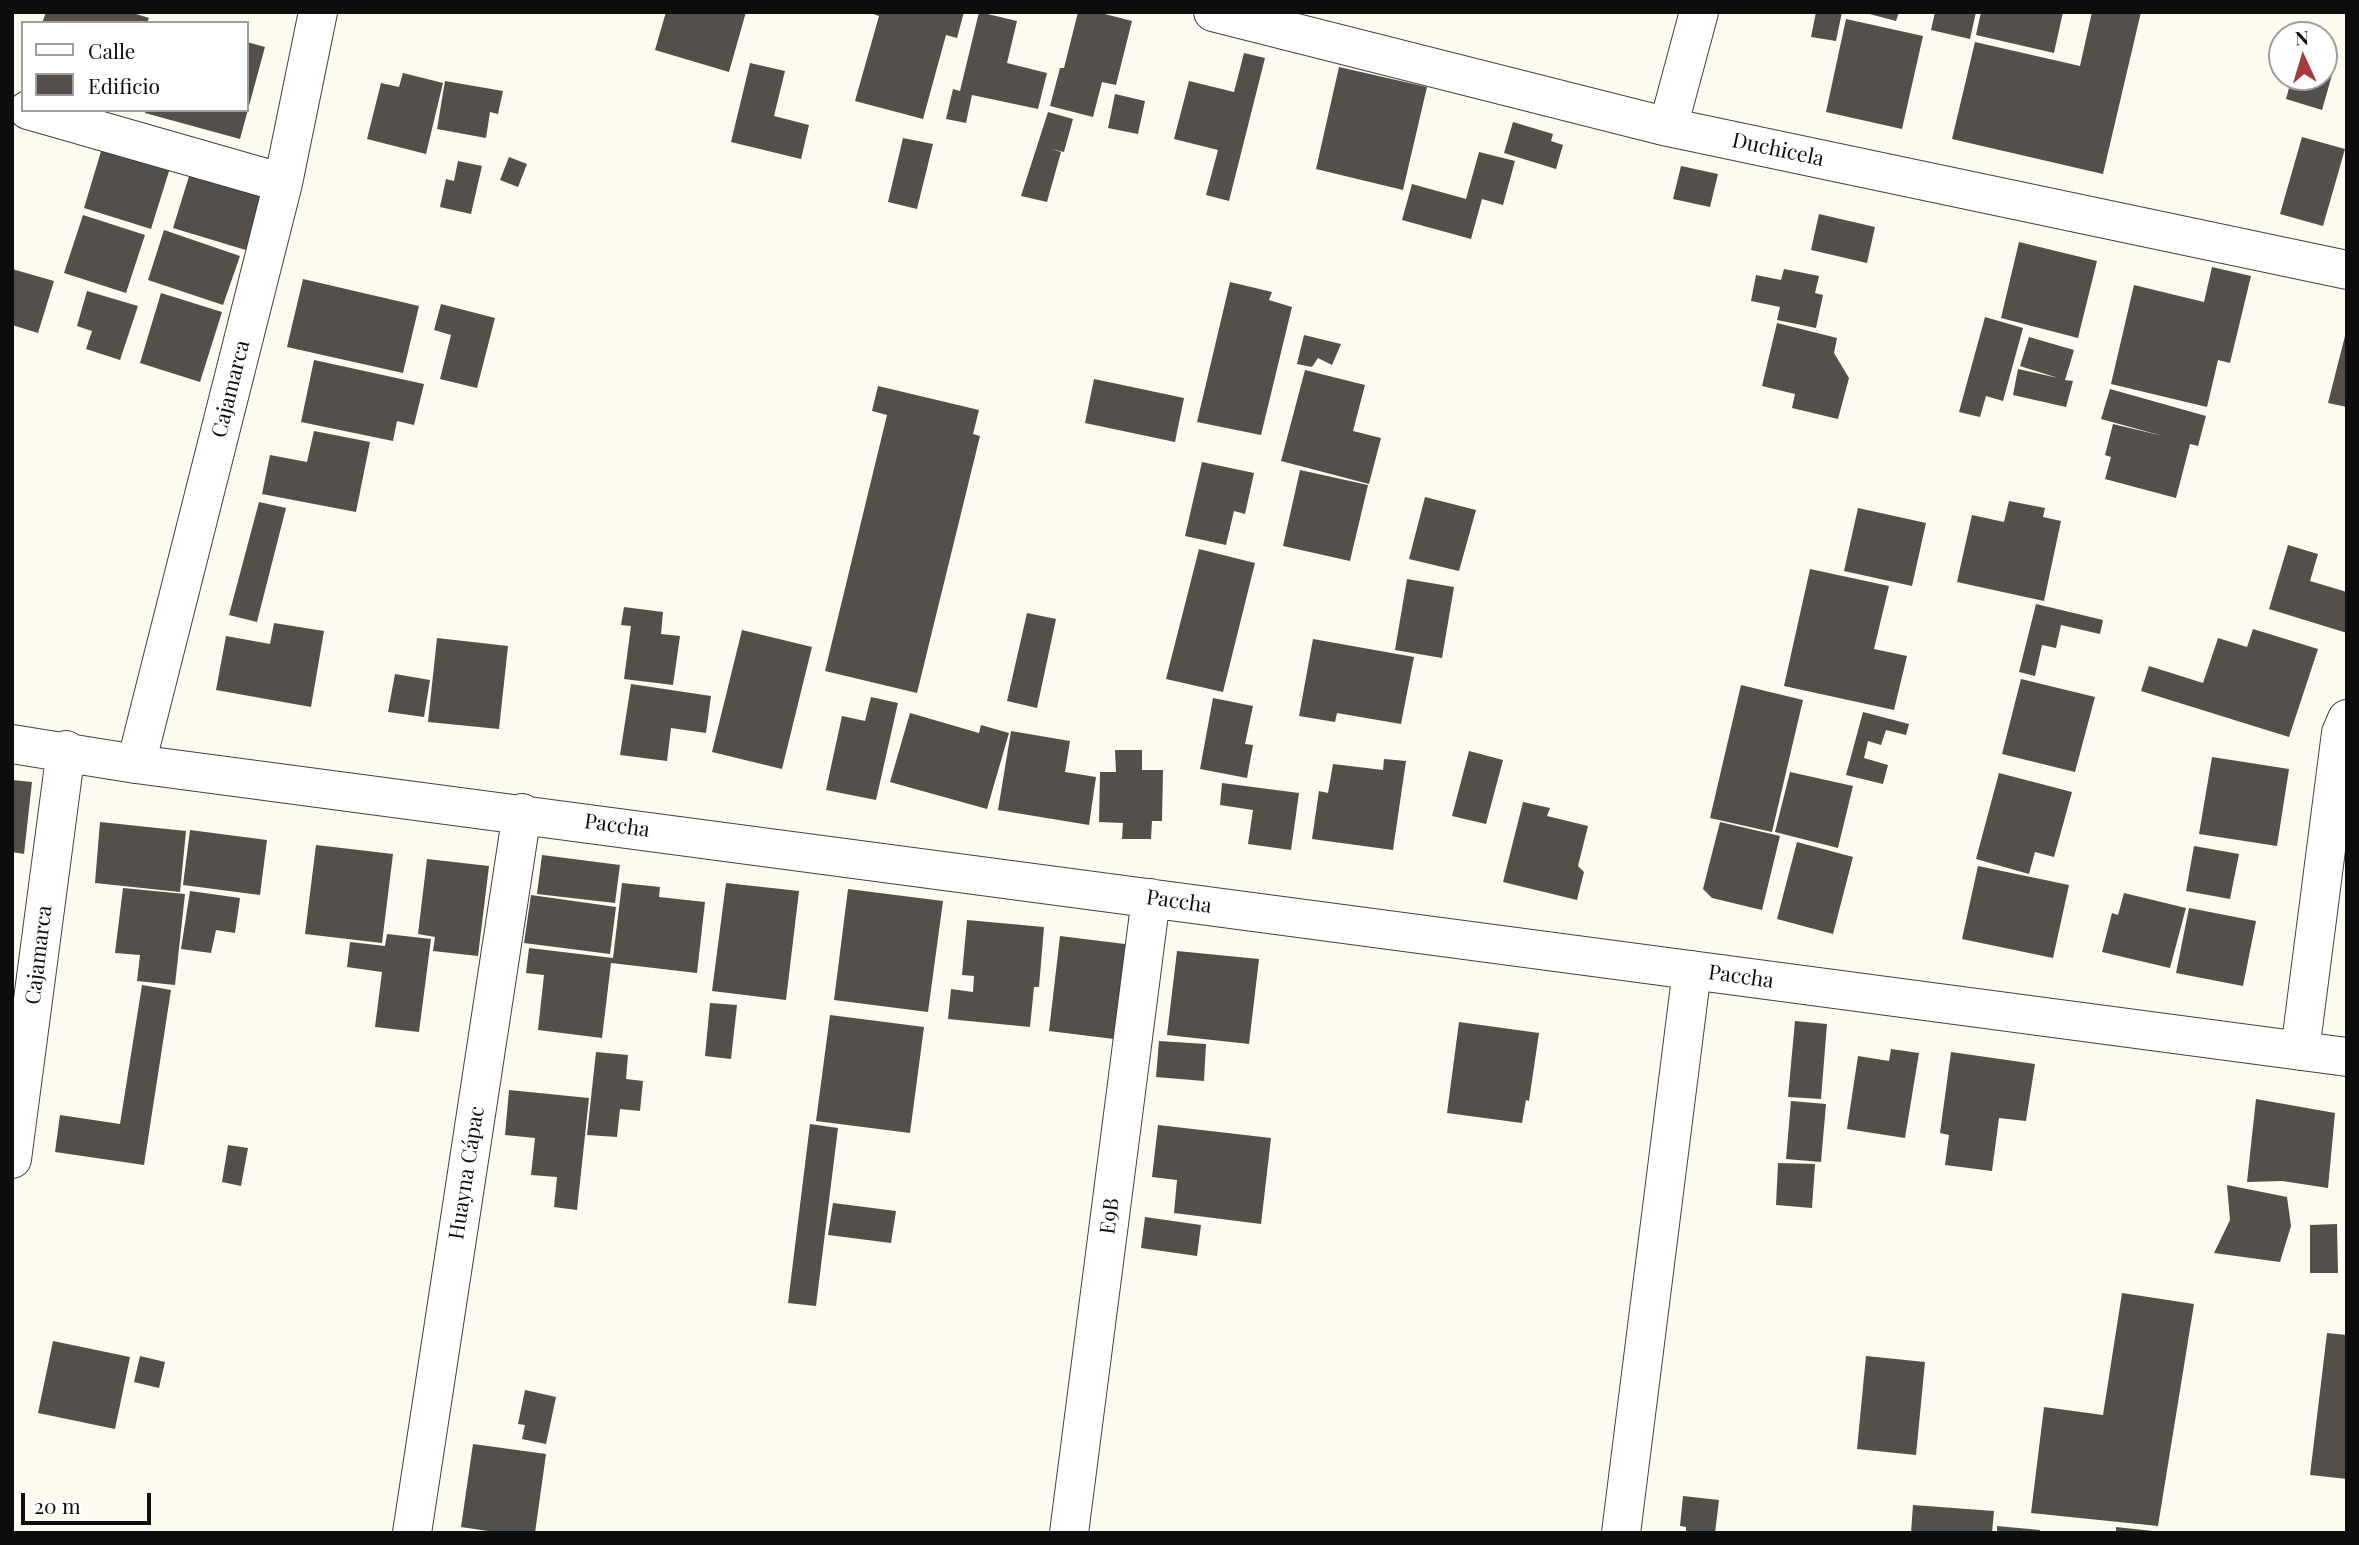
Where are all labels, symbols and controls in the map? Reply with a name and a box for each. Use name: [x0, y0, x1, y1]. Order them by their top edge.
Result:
legend: [21, 21, 248, 112]
north arrow: [2268, 21, 2338, 91]
text: N: [2294, 24, 2309, 50]
text: Calle: [88, 36, 135, 64]
text: Edificio: [88, 71, 160, 99]
street label: Duchicela: [1730, 128, 1826, 172]
street label: Cajamarca: [207, 338, 255, 440]
street label: Paccha: [583, 809, 651, 843]
street label: Paccha: [1145, 885, 1213, 919]
street label: Cajamarca: [20, 904, 58, 1006]
street label: Paccha: [1707, 960, 1775, 994]
street label: Huayna Cápac: [444, 1104, 490, 1242]
street label: E9B: [1095, 1196, 1125, 1236]
scale bar: [24, 1478, 154, 1522]
text: 20 m: [34, 1491, 81, 1519]

